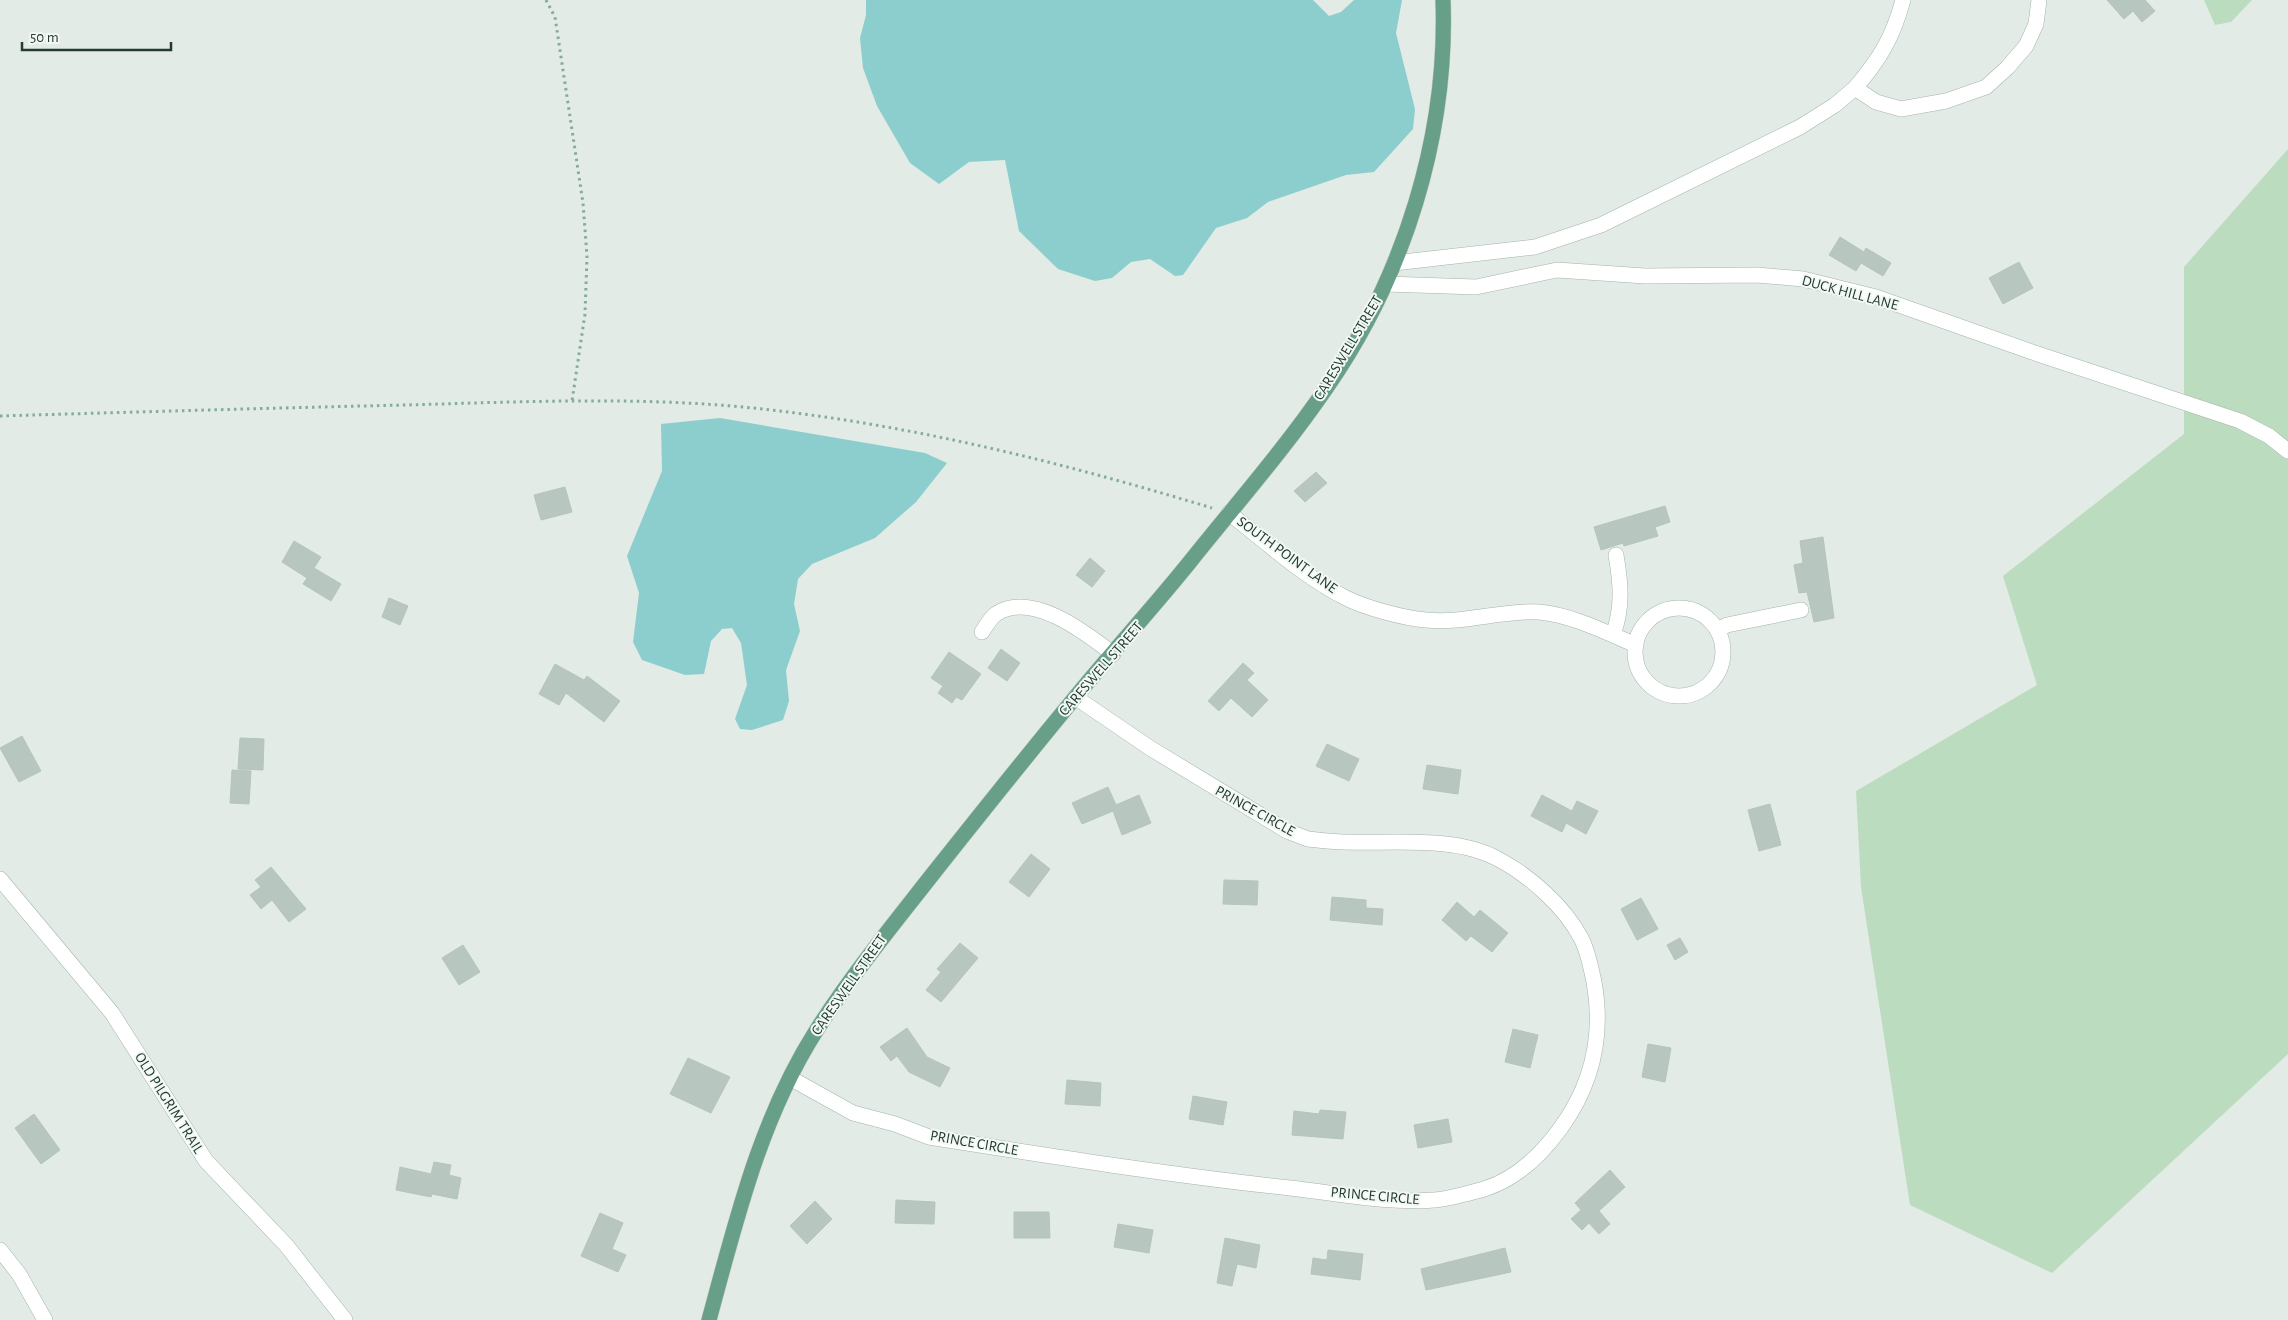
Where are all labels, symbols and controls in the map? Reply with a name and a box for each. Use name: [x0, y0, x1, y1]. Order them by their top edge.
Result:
scale bar: [22, 20, 171, 52]
text: 50 m: [30, 30, 59, 45]
street label: DUCK HILL LANE: [1800, 273, 1900, 313]
street label: CARESWELL STREET: [1311, 293, 1385, 403]
street label: SOUTH POINT LANE: [1234, 514, 1340, 596]
street label: CARESWELL STREET: [1056, 619, 1146, 719]
street label: PRINCE CIRCLE: [1212, 783, 1298, 839]
street label: CARESWELL STREET: [809, 931, 890, 1038]
street label: OLD PILGRIM TRAIL: [132, 1050, 206, 1157]
street label: PRINCE CIRCLE: [929, 1128, 1019, 1158]
street label: PRINCE CIRCLE: [1330, 1185, 1420, 1207]

